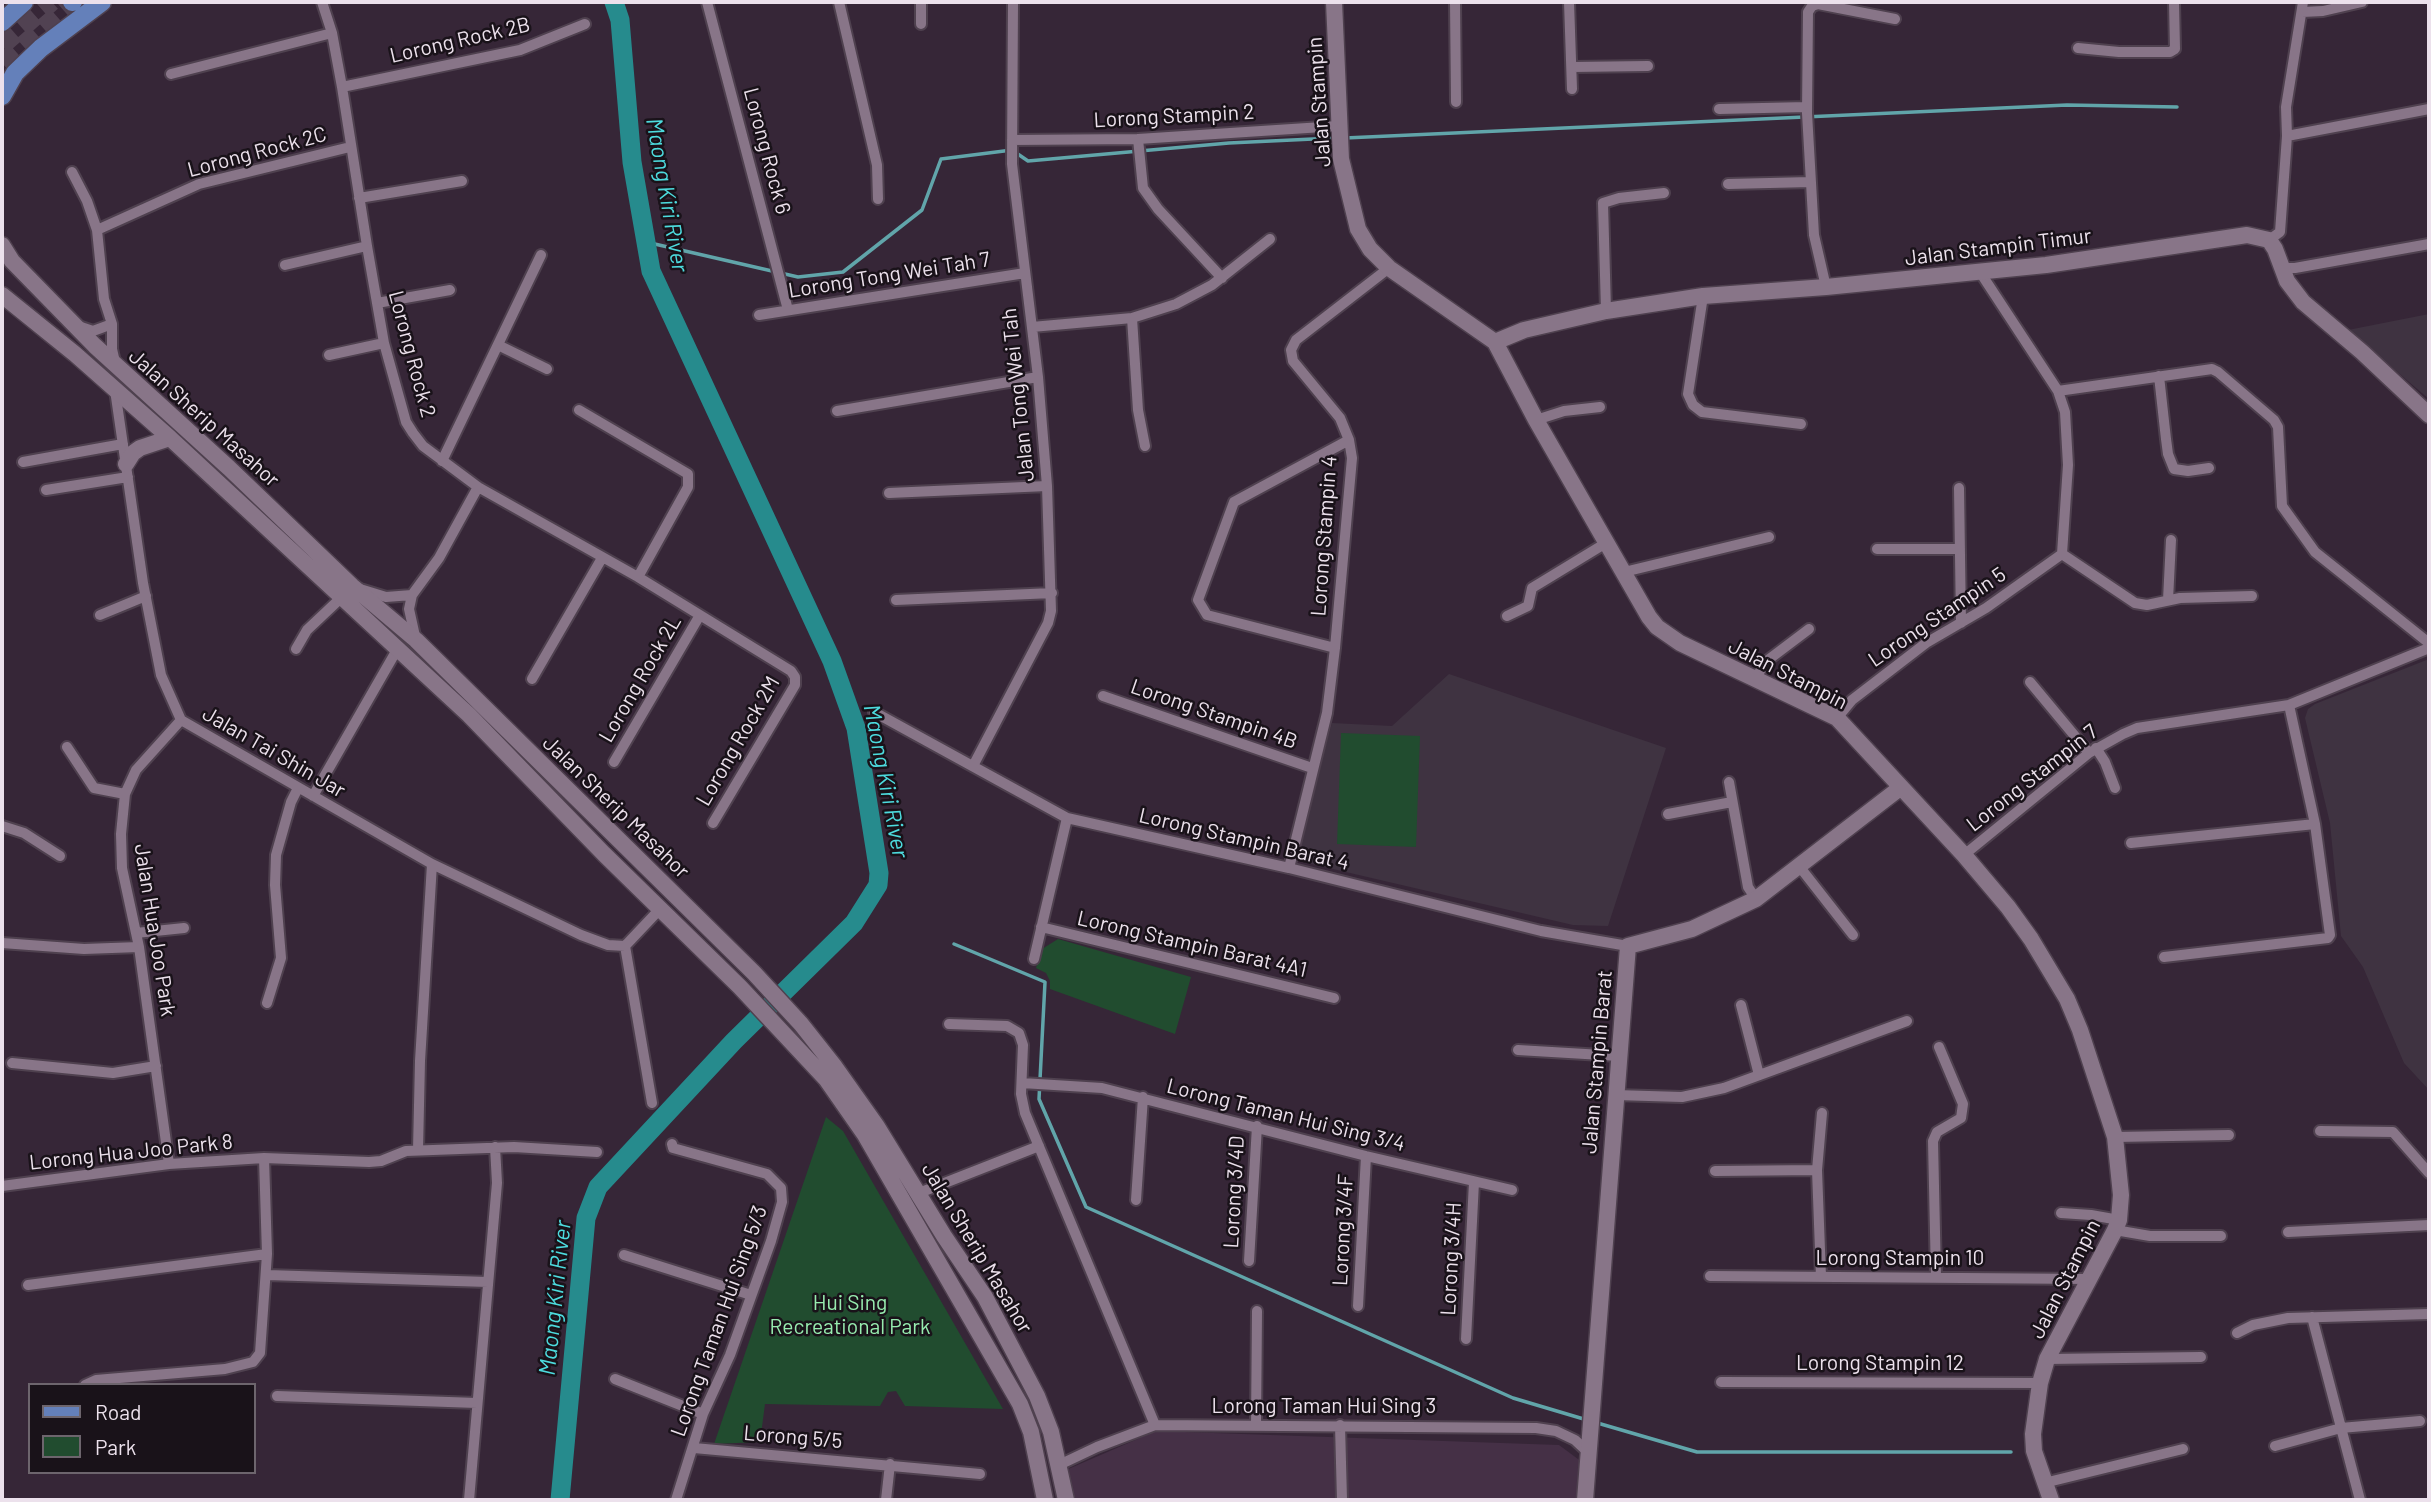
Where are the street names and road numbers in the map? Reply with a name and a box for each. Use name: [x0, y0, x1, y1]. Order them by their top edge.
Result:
street label: Lorong Rock 2B: [387, 12, 533, 68]
street label: Jalan Stampin: [1302, 36, 1336, 168]
street label: Lorong Rock 6: [738, 85, 796, 217]
street label: Lorong Stampin 2: [1093, 99, 1255, 133]
street label: Lorong Rock 2C: [185, 121, 329, 183]
street label: Jalan Stampin Timur: [1903, 223, 2093, 271]
street label: Lorong Tong Wei Tah 7: [786, 247, 992, 303]
street label: Lorong Rock 2: [383, 288, 441, 420]
street label: Jalan Tong Wei Tah: [996, 307, 1040, 483]
street label: Jalan Sherip Masahor: [123, 344, 285, 492]
street label: Lorong Stampin 4: [1306, 455, 1342, 617]
street label: Lorong Stampin 5: [1863, 562, 2011, 672]
street label: Lorong Rock 2L: [594, 611, 686, 747]
street label: Jalan Stampin: [1724, 633, 1852, 715]
street label: Lorong Rock 2M: [691, 672, 785, 810]
street label: Lorong Stampin 4B: [1127, 674, 1301, 754]
street label: Jalan Tai Shin Jar: [198, 701, 350, 803]
street label: Lorong Stampin 7: [1961, 719, 2103, 837]
street label: Jalan Sherip Masahor: [537, 730, 695, 884]
street label: Lorong Stampin Barat 4: [1136, 803, 1352, 875]
street label: Jalan Hua Joo Park: [129, 842, 181, 1018]
street label: Lorong Stampin Barat 4A1: [1075, 905, 1309, 983]
street label: Jalan Stampin Barat: [1576, 969, 1618, 1155]
street label: Lorong Taman Hui Sing 3/4: [1164, 1073, 1408, 1157]
street label: Lorong Hua Joo Park 8: [28, 1129, 234, 1175]
street label: Lorong 3/4D: [1218, 1135, 1250, 1249]
street label: Jalan Sherip Masahor: [916, 1158, 1038, 1338]
street label: Lorong 3/4F: [1327, 1174, 1359, 1286]
street label: Lorong Taman Hui Sing 5/3: [665, 1202, 773, 1440]
street label: Lorong 3/4H: [1435, 1202, 1467, 1316]
street label: Jalan Stampin: [2024, 1215, 2106, 1343]
street label: Lorong Stampin 10: [1816, 1245, 1984, 1271]
street label: Lorong Stampin 12: [1796, 1350, 1964, 1376]
street label: Lorong Taman Hui Sing 3: [1212, 1393, 1436, 1419]
street label: Lorong 5/5: [743, 1420, 843, 1454]

